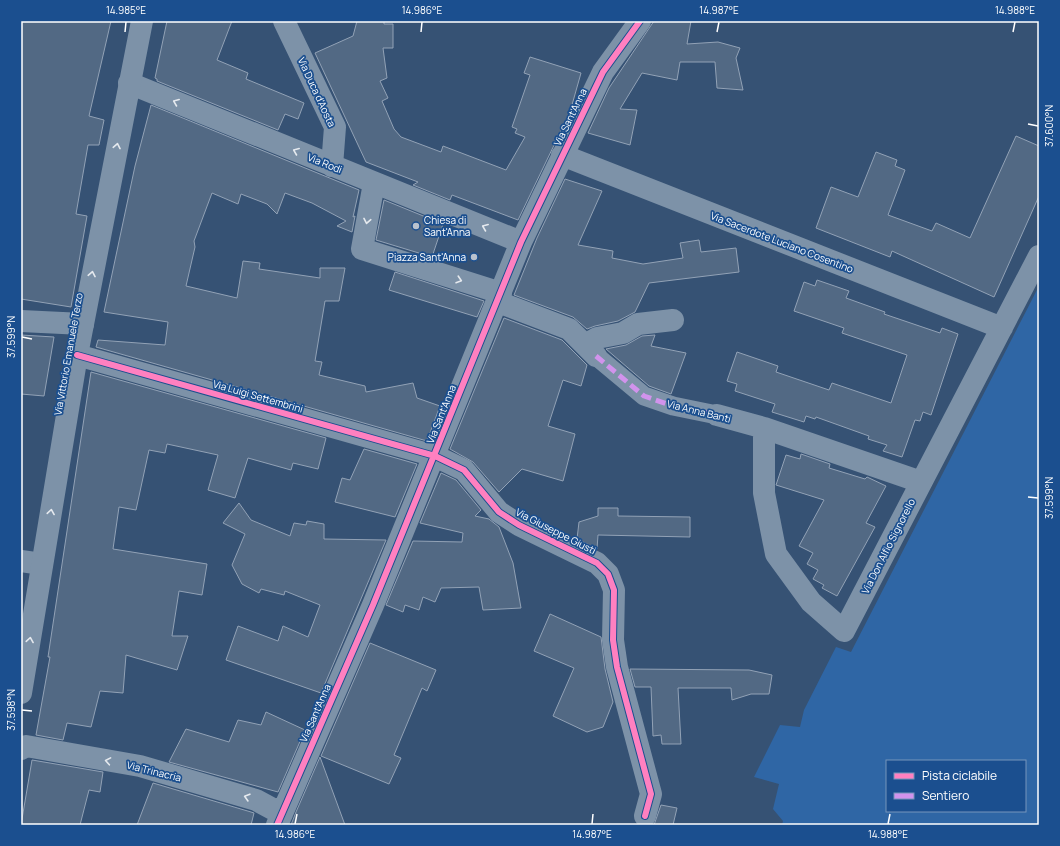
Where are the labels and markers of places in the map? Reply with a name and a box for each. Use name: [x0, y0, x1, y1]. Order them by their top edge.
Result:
place label: Chiesa di Sant'Anna: [424, 213, 470, 239]
marker: Chiesa di Sant'Anna: [411, 221, 421, 231]
place label: Piazza Sant'Anna: [388, 250, 466, 264]
marker: Piazza Sant'Anna: [469, 252, 479, 262]

